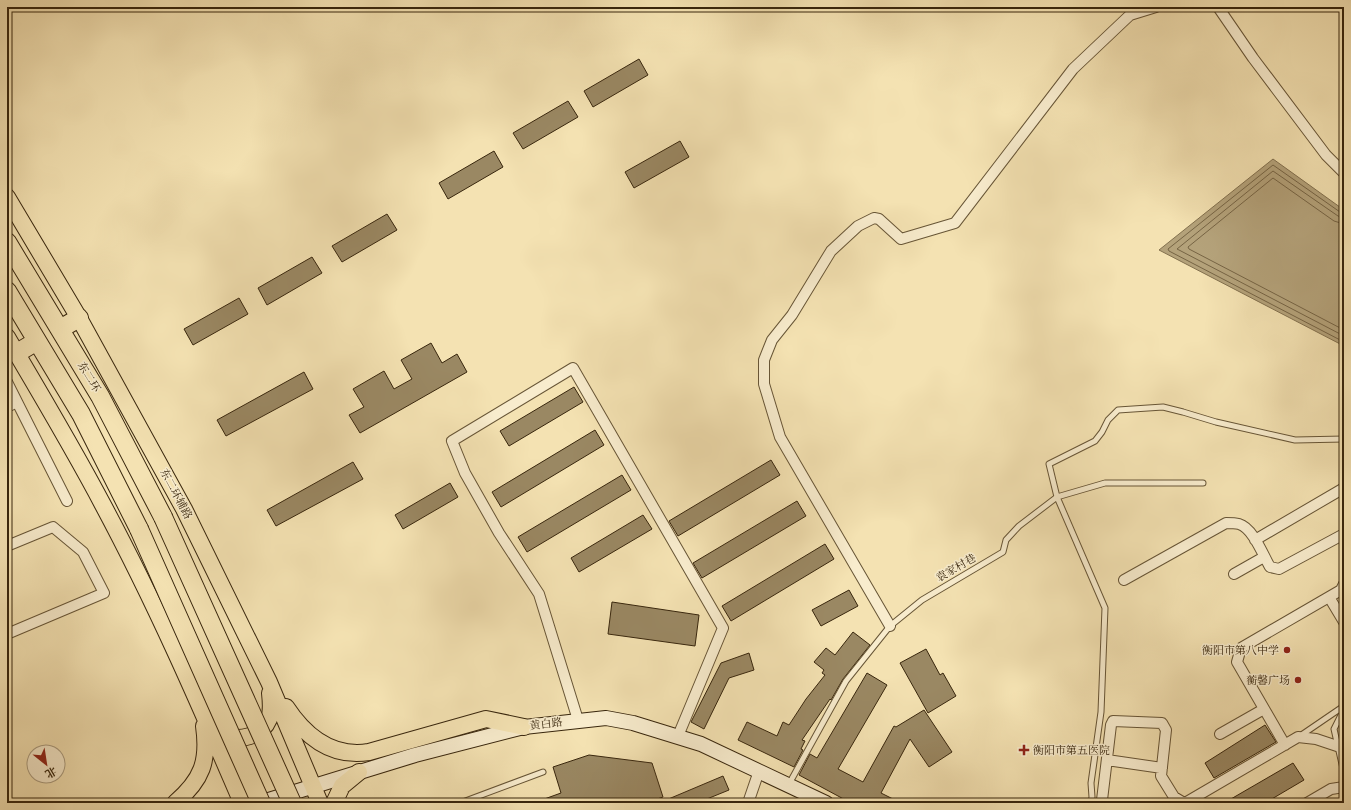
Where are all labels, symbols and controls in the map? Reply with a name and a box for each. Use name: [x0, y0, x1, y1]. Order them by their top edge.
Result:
street label: 东二环: [74, 359, 104, 395]
street label: 东二环辅路: [156, 466, 196, 522]
street label: 袁家村巷: [933, 551, 979, 585]
place label: 衡阳市第八中学: [1202, 643, 1279, 658]
marker: 衡阳市第八中学: [1282, 645, 1292, 655]
place label: 蘅馨广场: [1246, 673, 1290, 688]
marker: 蘅馨广场: [1293, 675, 1303, 685]
street label: 黄白路: [529, 715, 563, 733]
place label: 衡阳市第五医院: [1033, 743, 1110, 758]
north arrow: [26, 744, 66, 784]
marker: 衡阳市第五医院: [1018, 744, 1030, 756]
text: 北: [42, 763, 59, 781]

